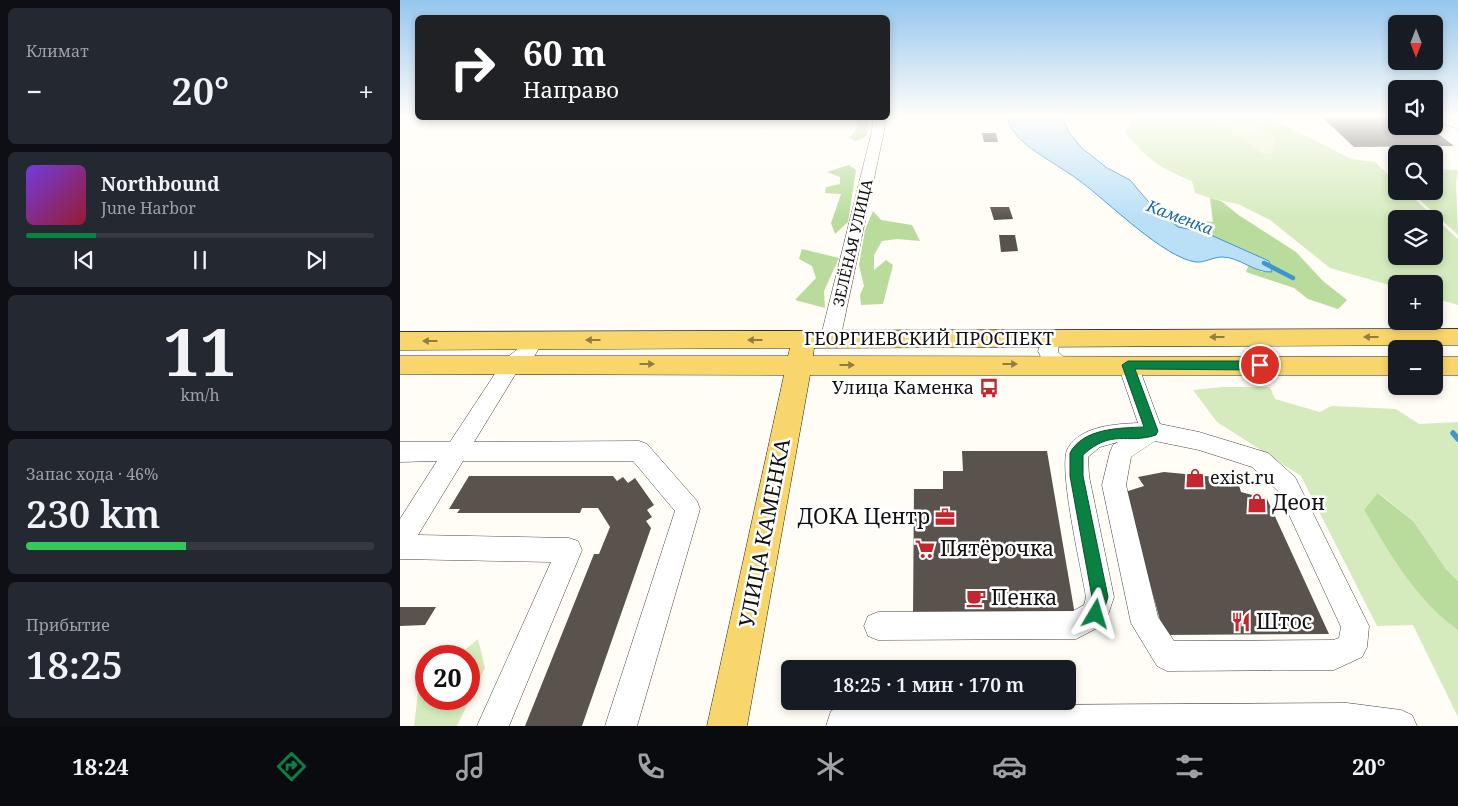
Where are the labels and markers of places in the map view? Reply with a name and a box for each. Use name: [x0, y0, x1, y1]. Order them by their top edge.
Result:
pin: [1239, 344, 1281, 386]
place label: Улица Каменка: [832, 375, 974, 399]
bus stop icon: Улица Каменка: [978, 377, 1000, 399]
place label: exist.ru: [1210, 465, 1275, 489]
shop icon: exist.ru: [1184, 467, 1206, 489]
place label: Деон: [1272, 488, 1325, 516]
shop icon: Деон: [1246, 492, 1268, 514]
place label: ДОКА Центр: [798, 502, 930, 530]
office icon: ДОКА Центр: [934, 506, 956, 528]
place label: Пятёрочка: [940, 534, 1054, 562]
supermarket icon: Пятёрочка: [914, 538, 936, 560]
place label: Пенка: [991, 583, 1057, 611]
cafe icon: Пенка: [965, 587, 987, 609]
place label: Штос: [1256, 607, 1312, 635]
restaurant icon: Штос: [1230, 611, 1252, 633]

